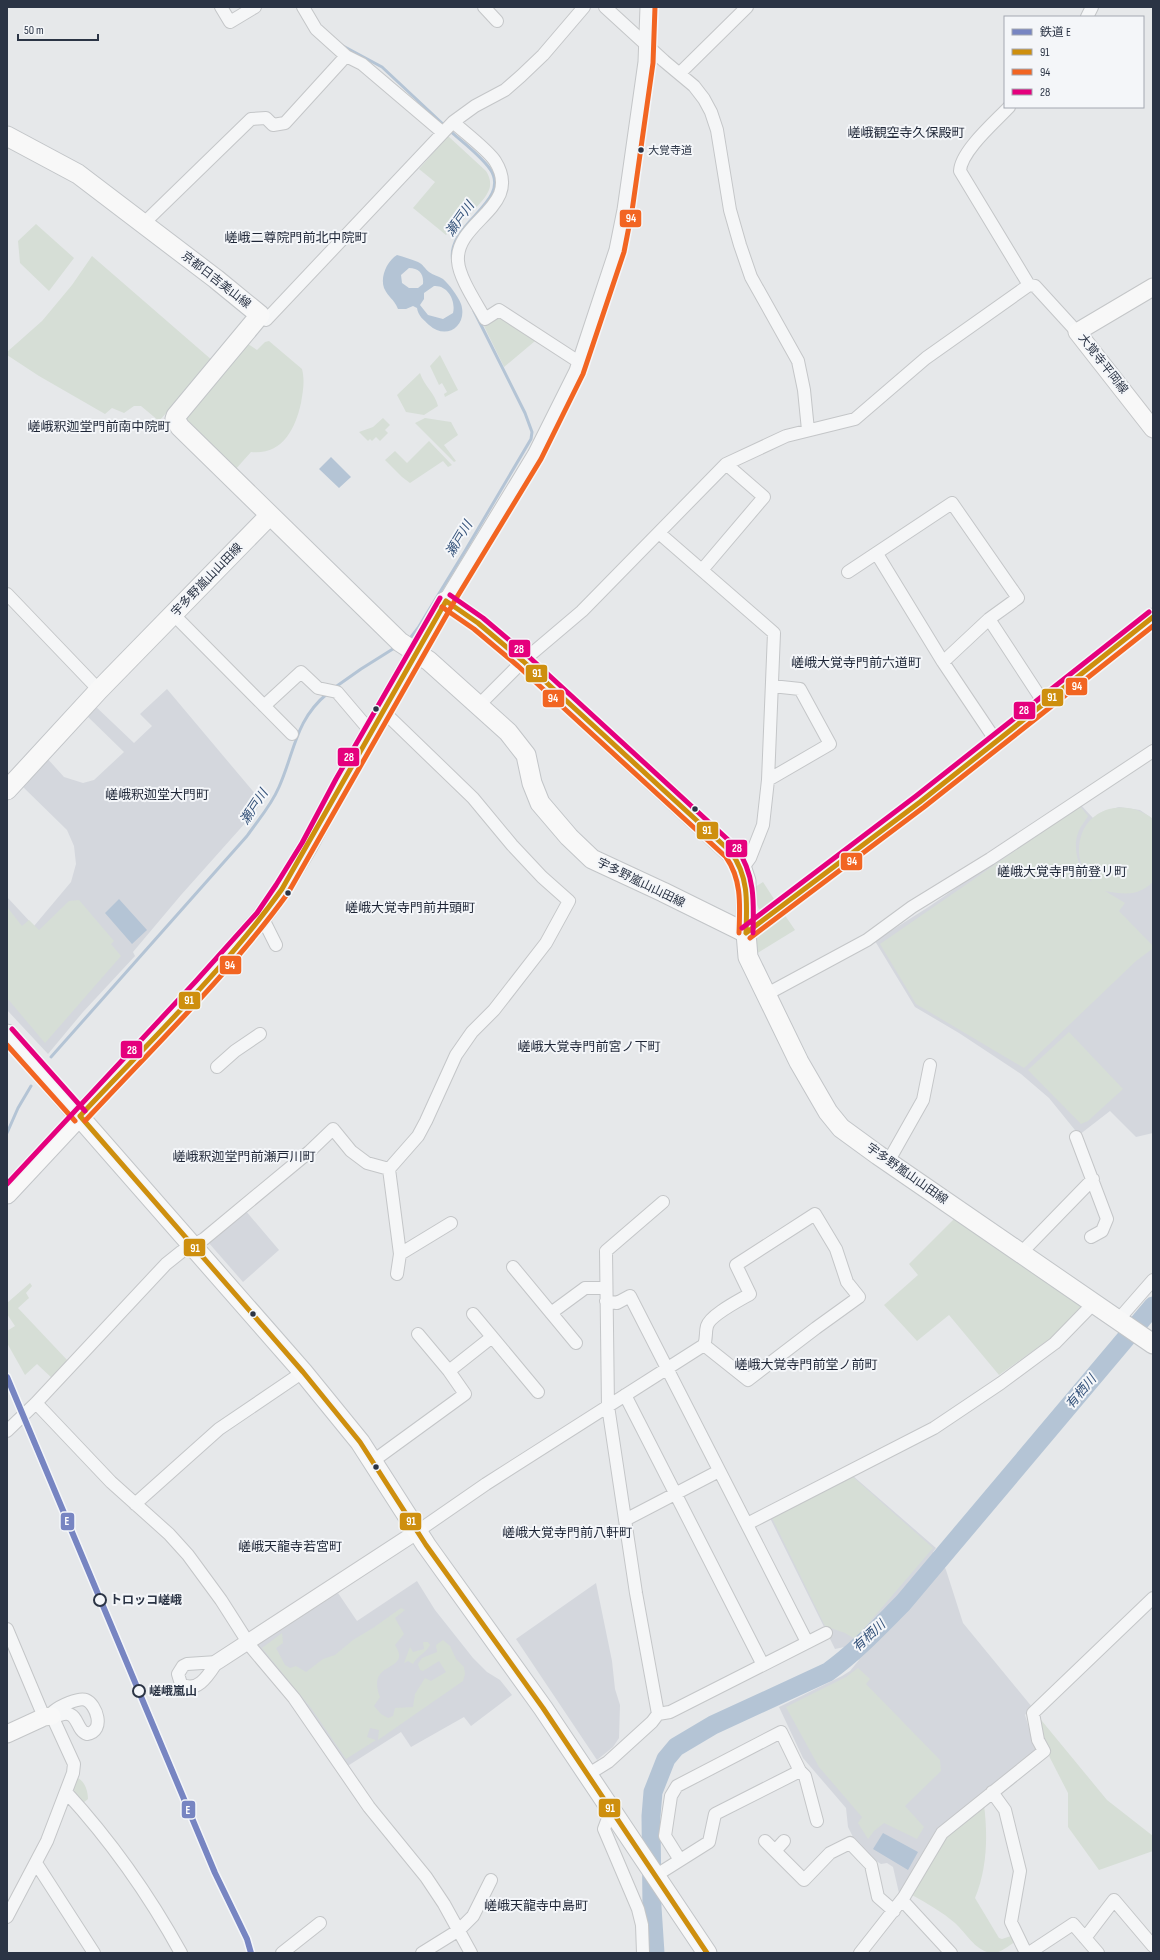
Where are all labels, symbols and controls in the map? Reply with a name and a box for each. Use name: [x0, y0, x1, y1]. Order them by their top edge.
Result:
scale bar: [18, 16, 98, 42]
legend: [1004, 16, 1144, 108]
text: 50 m: [24, 23, 44, 38]
text: 鉄道 E: [1040, 25, 1071, 40]
text: 91: [1040, 45, 1050, 60]
text: 94: [1040, 65, 1050, 80]
text: 28: [1040, 85, 1050, 100]
district label: 嵯峨観空寺久保殿町: [847, 125, 965, 141]
place label: 大覚寺道: [648, 144, 692, 157]
marker: 大覚寺道: [636, 145, 646, 155]
water label: 瀬戸川: [442, 197, 479, 240]
line badge: 94: [619, 209, 642, 228]
text: 94: [626, 212, 636, 225]
district label: 嵯峨二尊院門前北中院町: [224, 230, 368, 246]
street label: 京都日吉美山線: [178, 248, 254, 312]
street label: 大覚寺平岡線: [1075, 331, 1131, 397]
district label: 嵯峨釈迦堂門前南中院町: [27, 419, 171, 435]
water label: 瀬戸川: [442, 516, 477, 560]
street label: 宇多野嵐山山田線: [168, 540, 246, 620]
line badge: 28: [508, 639, 531, 658]
text: 28: [514, 643, 524, 656]
district label: 嵯峨大覚寺門前六道町: [791, 655, 921, 671]
line badge: 91: [525, 664, 548, 683]
text: 91: [532, 667, 542, 680]
line badge: 94: [1065, 677, 1088, 696]
text: 94: [1072, 680, 1082, 693]
line badge: 91: [1041, 688, 1064, 707]
line badge: 94: [542, 689, 565, 708]
text: 91: [1047, 691, 1057, 704]
text: 94: [548, 692, 558, 705]
line badge: 28: [1013, 701, 1036, 720]
unlabelled marker: [371, 704, 381, 714]
text: 28: [1019, 704, 1029, 717]
line badge: 28: [337, 747, 360, 767]
text: 28: [344, 751, 354, 764]
water label: 瀬戸川: [237, 785, 272, 828]
district label: 嵯峨釈迦堂大門町: [105, 787, 209, 803]
unlabelled marker: [690, 804, 700, 814]
line badge: 91: [696, 821, 719, 840]
text: 91: [702, 824, 712, 837]
line badge: 28: [725, 839, 748, 858]
text: 28: [732, 842, 742, 855]
line badge: 94: [840, 852, 863, 871]
street label: 宇多野嵐山山田線: [595, 855, 687, 911]
text: 94: [847, 855, 857, 868]
district label: 嵯峨大覚寺門前登リ町: [997, 864, 1127, 880]
unlabelled marker: [283, 888, 293, 898]
district label: 嵯峨大覚寺門前井頭町: [345, 900, 475, 916]
line badge: 94: [219, 955, 242, 975]
text: 94: [225, 959, 235, 972]
line badge: 91: [178, 991, 201, 1010]
text: 91: [184, 994, 194, 1007]
district label: 嵯峨大覚寺門前宮ノ下町: [517, 1039, 661, 1055]
line badge: 28: [120, 1040, 143, 1059]
text: 28: [127, 1044, 137, 1057]
street label: 宇多野嵐山山田線: [863, 1140, 951, 1208]
district label: 嵯峨釈迦堂門前瀬戸川町: [172, 1149, 316, 1165]
line badge: 91: [183, 1238, 206, 1257]
text: 91: [190, 1242, 200, 1255]
unlabelled marker: [248, 1309, 258, 1319]
district label: 嵯峨大覚寺門前堂ノ前町: [734, 1357, 878, 1373]
water label: 有栖川: [1062, 1370, 1101, 1412]
unlabelled marker: [371, 1462, 381, 1472]
line badge: E: [60, 1512, 75, 1531]
line badge: 91: [399, 1512, 422, 1531]
text: E: [65, 1515, 70, 1528]
text: 91: [406, 1515, 416, 1528]
district label: 嵯峨大覚寺門前八軒町: [502, 1525, 632, 1541]
district label: 嵯峨天龍寺若宮町: [238, 1539, 342, 1555]
marker: トロッコ嵯峨: [93, 1593, 107, 1607]
place label: トロッコ嵯峨: [110, 1593, 182, 1608]
water label: 有栖川: [849, 1615, 890, 1655]
marker: 嵯峨嵐山: [132, 1684, 146, 1698]
place label: 嵯峨嵐山: [149, 1684, 197, 1699]
line badge: 91: [598, 1798, 621, 1818]
line badge: E: [181, 1800, 196, 1819]
text: 91: [605, 1802, 615, 1815]
text: E: [186, 1804, 191, 1817]
district label: 嵯峨天龍寺中島町: [484, 1898, 588, 1914]

